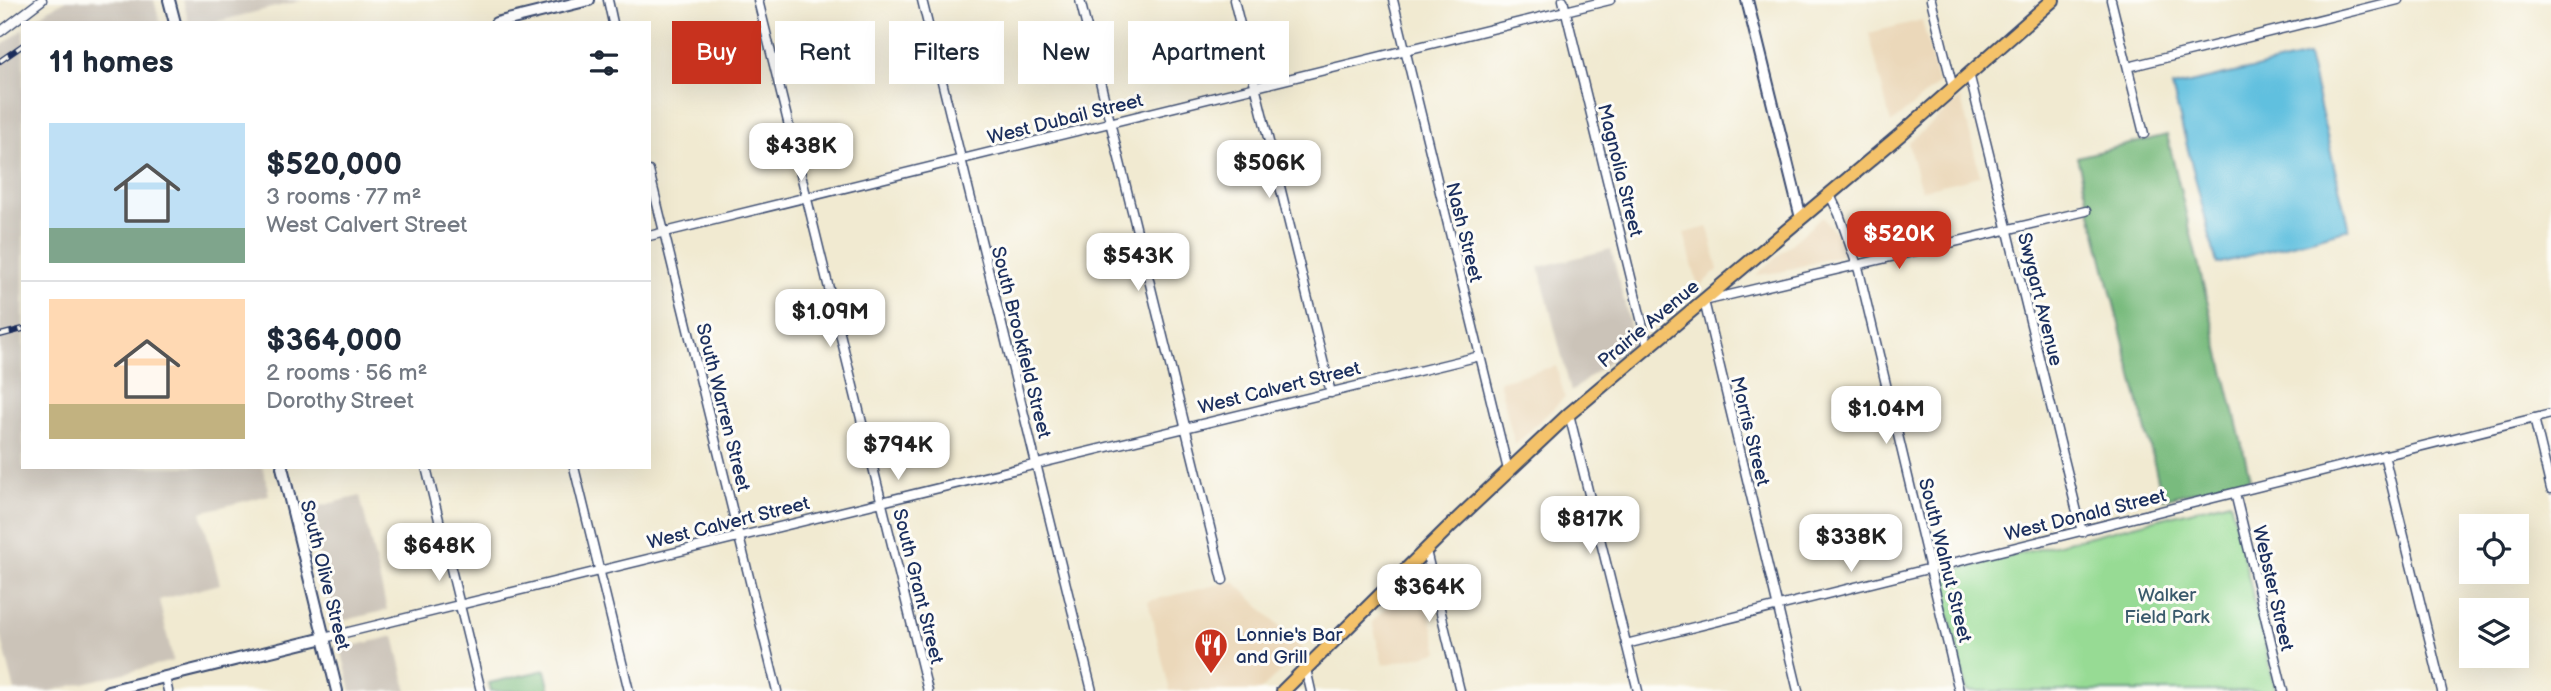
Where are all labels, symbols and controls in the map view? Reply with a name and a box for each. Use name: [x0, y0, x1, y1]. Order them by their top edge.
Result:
chip: Buy: [672, 21, 761, 84]
chip: Rent: [775, 21, 875, 84]
chip: Filters: [889, 21, 1004, 84]
chip: New: [1018, 21, 1114, 84]
chip: Apartment: [1128, 21, 1289, 84]
icon: filters: [585, 44, 623, 82]
text: 11 homes: [49, 45, 173, 81]
street label: West Dubail Street: [985, 89, 1146, 150]
street label: Magnolia Street: [1592, 102, 1647, 239]
pin: $438K: [752, 124, 850, 183]
text: $438K: [765, 132, 837, 160]
pin: $506K: [1220, 140, 1318, 200]
text: $520,000: [266, 147, 402, 183]
text: $506K: [1233, 149, 1305, 177]
icon: home: [105, 151, 189, 235]
street label: Nash Street: [1440, 180, 1487, 285]
text: 3 rooms · 77 m²: [266, 183, 422, 211]
text: West Calvert Street: [266, 211, 467, 239]
pin: $520K: [1850, 212, 1948, 271]
text: $520K: [1863, 220, 1935, 248]
street label: Swygart Avenue: [2012, 230, 2067, 368]
pin: $543K: [1089, 233, 1187, 293]
text: $543K: [1102, 242, 1174, 270]
street label: South Brookfield Street: [986, 244, 1056, 441]
street label: Prairie Avenue: [1594, 275, 1704, 373]
pin: $1.09M: [773, 290, 887, 349]
text: $1.09M: [791, 298, 869, 326]
street label: South Warren Street: [691, 321, 755, 494]
text: $364,000: [266, 323, 402, 359]
icon: home: [105, 327, 189, 411]
street label: West Calvert Street: [1196, 357, 1363, 420]
text: 2 rooms · 56 m²: [266, 359, 428, 387]
street label: Morris Street: [1725, 374, 1774, 488]
pin: $1.04M: [1829, 386, 1943, 446]
text: Dorothy Street: [266, 387, 414, 415]
text: $1.04M: [1847, 395, 1925, 423]
pin: $794K: [849, 422, 947, 482]
text: $794K: [863, 431, 933, 459]
street label: South Walnut Street: [1913, 476, 1976, 645]
street label: West Donald Street: [2002, 484, 2169, 547]
street label: West Calvert Street: [645, 492, 812, 555]
pin: $817K: [1541, 496, 1639, 556]
street label: South Olive Street: [295, 498, 354, 653]
text: $817K: [1557, 505, 1624, 533]
street label: South Grant Street: [887, 506, 948, 666]
pin: $338K: [1802, 514, 1900, 574]
map controls: [2459, 514, 2529, 668]
button: locate: [2459, 514, 2529, 584]
text: $338K: [1815, 523, 1887, 551]
street label: Webster Street: [2247, 523, 2298, 653]
pin: $648K: [390, 524, 488, 583]
text: $648K: [403, 532, 475, 560]
pin: $364K: [1380, 564, 1478, 624]
text: $364K: [1393, 573, 1465, 601]
park label: Walker Field Park: [2124, 584, 2210, 629]
button: layers: [2459, 598, 2529, 668]
place label: Lonnie's Bar and Grill: [1236, 624, 1344, 669]
restaurant icon: Lonnie's Bar and Grill: [1192, 626, 1230, 675]

